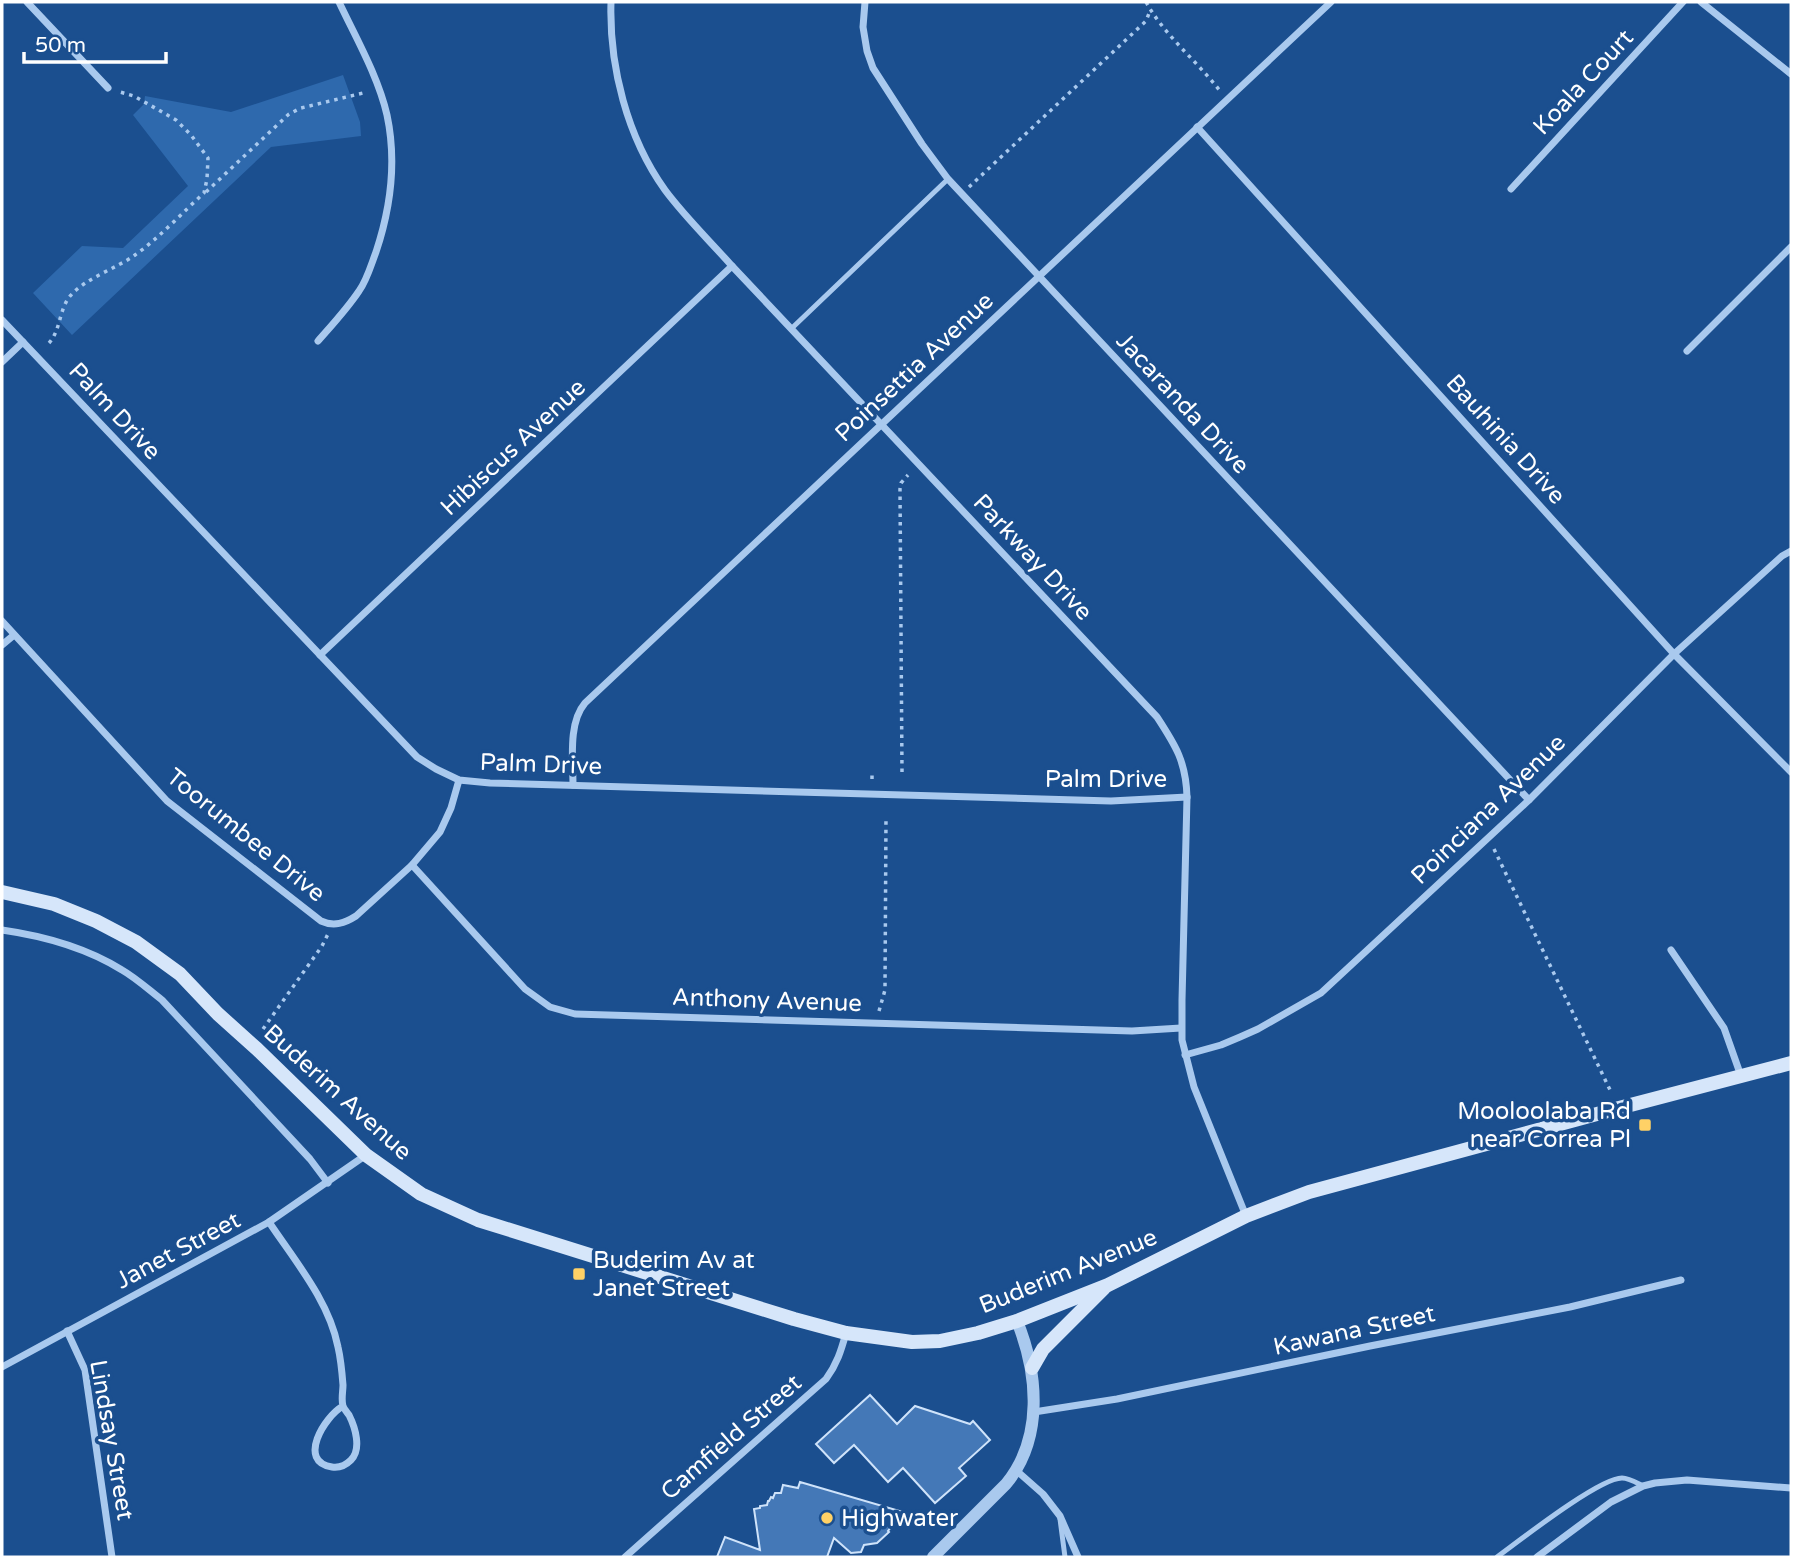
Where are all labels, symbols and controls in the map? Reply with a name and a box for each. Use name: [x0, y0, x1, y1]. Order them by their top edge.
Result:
scale bar: [24, 21, 166, 65]
street label: Koala Court: [1527, 24, 1640, 141]
text: 50 m: [35, 33, 86, 58]
street label: Poinsettia Avenue: [829, 287, 1000, 448]
street label: Jacaranda Drive: [1110, 327, 1255, 480]
street label: Palm Drive: [62, 357, 167, 466]
street label: Bauhinia Drive: [1440, 368, 1571, 510]
street label: Hibiscus Avenue: [435, 373, 592, 522]
street label: Parkway Drive: [967, 488, 1098, 626]
street label: Poinciana Avenue: [1405, 728, 1572, 890]
street label: Palm Drive: [479, 748, 603, 781]
street label: Toorumbee Drive: [160, 763, 331, 908]
street label: Palm Drive: [1045, 765, 1167, 794]
street label: Anthony Avenue: [672, 983, 862, 1018]
street label: Buderim Avenue: [258, 1018, 418, 1166]
place label: Mooloolaba Rd near Correa Pl: [1457, 1097, 1631, 1154]
marker: Mooloolaba Rd near Correa Pl: [1637, 1117, 1653, 1133]
street label: Janet Street: [111, 1206, 245, 1295]
street label: Buderim Avenue: [975, 1223, 1161, 1320]
place label: Buderim Av at Janet Street: [593, 1246, 755, 1303]
marker: Buderim Av at Janet Street: [571, 1266, 587, 1282]
street label: Kawana Street: [1271, 1299, 1438, 1362]
street label: Lindsay Street: [83, 1358, 140, 1522]
street label: Camfield Street: [655, 1368, 808, 1506]
place label: Highwater: [841, 1504, 959, 1533]
marker: Highwater: [819, 1510, 835, 1526]

